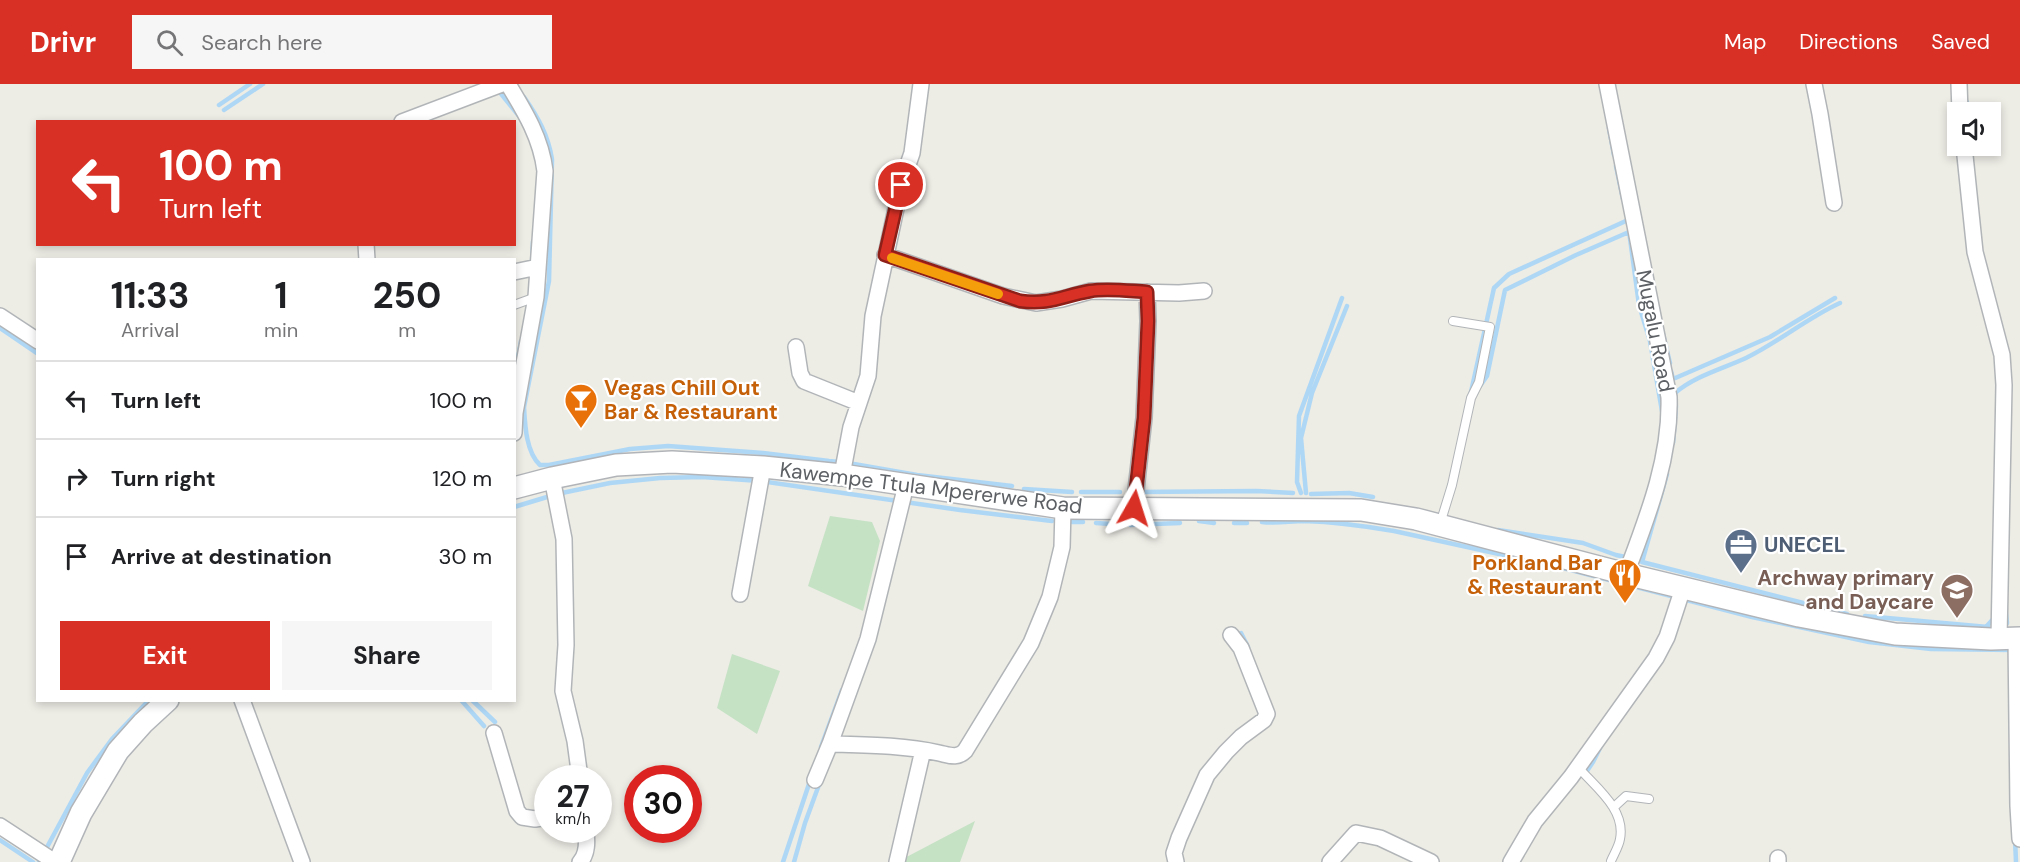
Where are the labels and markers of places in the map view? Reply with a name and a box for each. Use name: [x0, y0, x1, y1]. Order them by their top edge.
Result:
pin: [875, 159, 926, 210]
place label: Vegas Chill Out Bar & Restaurant: [604, 374, 778, 426]
bar icon: Vegas Chill Out Bar & Restaurant: [563, 382, 599, 429]
office icon: UNECEL: [1723, 527, 1759, 574]
place label: UNECEL: [1764, 531, 1845, 559]
place label: Porkland Bar & Restaurant: [1467, 549, 1602, 601]
restaurant icon: Porkland Bar & Restaurant: [1607, 557, 1643, 604]
place label: Archway primary and Daycare: [1757, 564, 1934, 616]
school or university icon: Archway primary and Daycare: [1939, 572, 1975, 619]

